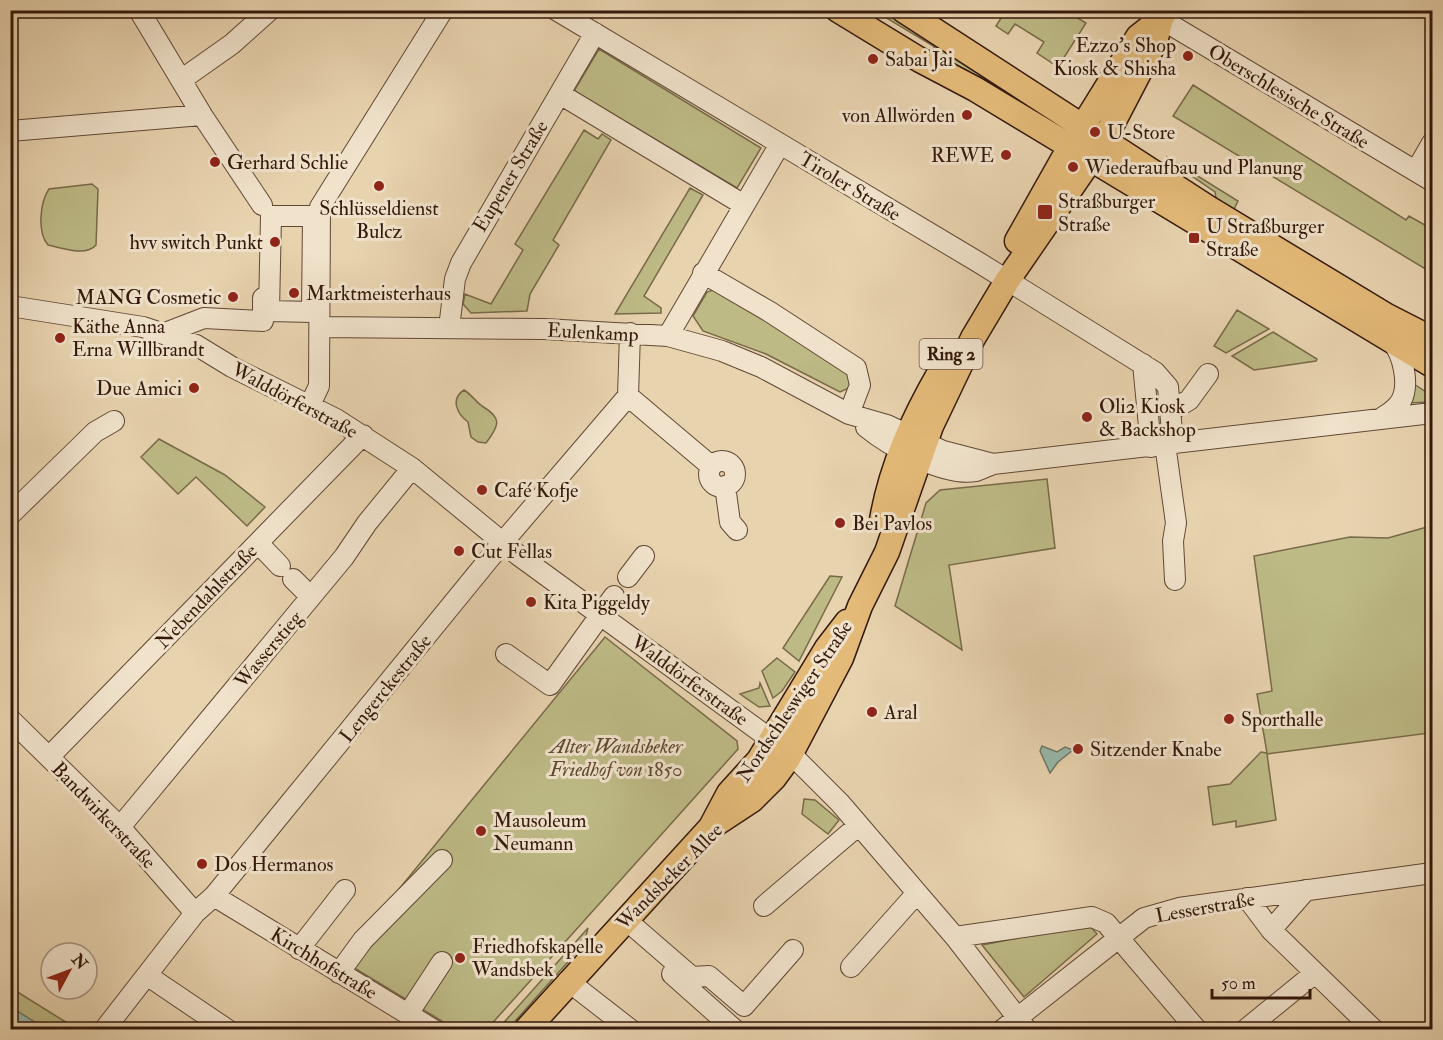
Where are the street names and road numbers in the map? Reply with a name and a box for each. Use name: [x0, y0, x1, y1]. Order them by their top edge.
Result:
street label: Oberschlesische Straße: [1204, 39, 1374, 154]
street label: Eupener Straße: [467, 116, 554, 237]
street label: Tiroler Straße: [794, 146, 905, 227]
street label: Eulenkamp: [546, 318, 639, 348]
road number: Ring 2: [920, 339, 982, 369]
street label: Walddörferstraße: [227, 356, 362, 444]
street label: Nebendahlstraße: [150, 539, 263, 654]
street label: Wasserstieg: [228, 605, 309, 694]
street label: Nordschleswiger Straße: [731, 616, 858, 787]
street label: Lengerckestraße: [334, 629, 437, 748]
street label: Walddörferstraße: [625, 629, 753, 731]
street label: Bandwirkerstraße: [46, 756, 161, 874]
street label: Wandsbeker Allee: [610, 818, 728, 936]
street label: Lesserstraße: [1153, 886, 1257, 929]
street label: Kirchhofstraße: [266, 922, 382, 1005]

